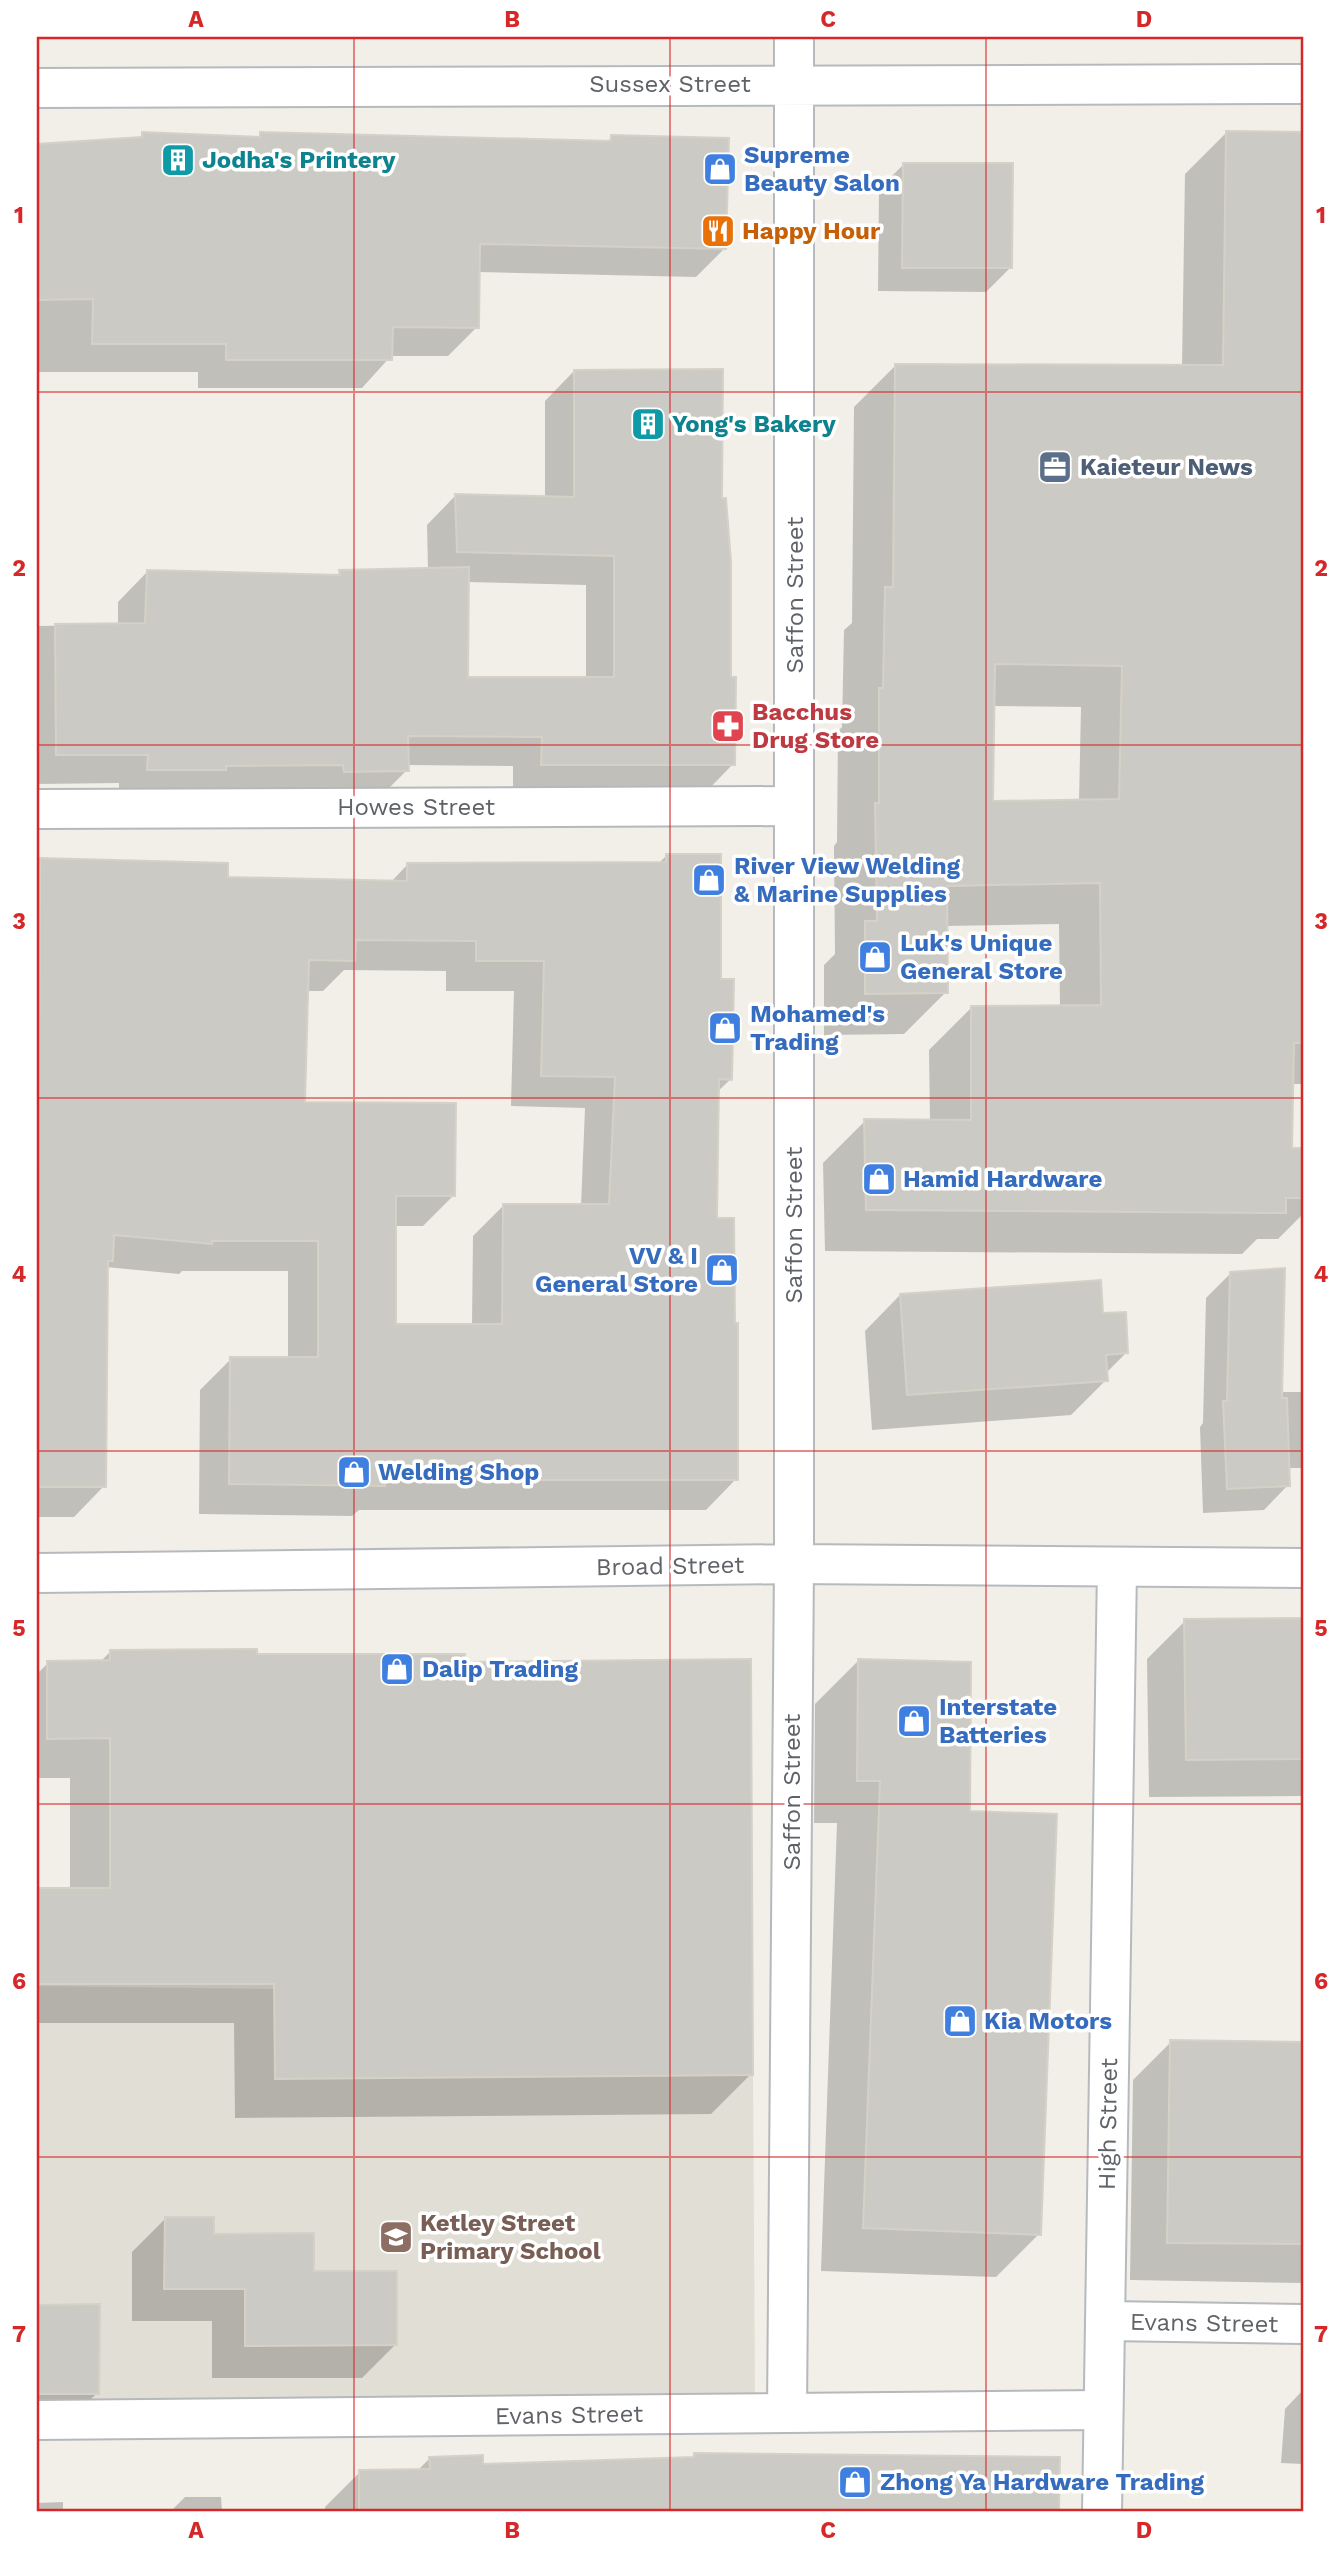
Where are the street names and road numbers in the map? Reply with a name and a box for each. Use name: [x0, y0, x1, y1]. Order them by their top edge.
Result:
street label: Sussex Street: [589, 70, 751, 98]
street label: Saffon Street: [781, 517, 809, 673]
street label: Howes Street: [337, 793, 495, 821]
street label: Saffon Street: [780, 1147, 808, 1303]
street label: Broad Street: [595, 1551, 745, 1581]
street label: Saffon Street: [778, 1714, 806, 1870]
street label: High Street: [1093, 2058, 1123, 2190]
street label: Evans Street: [1130, 2308, 1278, 2338]
street label: Evans Street: [495, 2400, 643, 2430]

